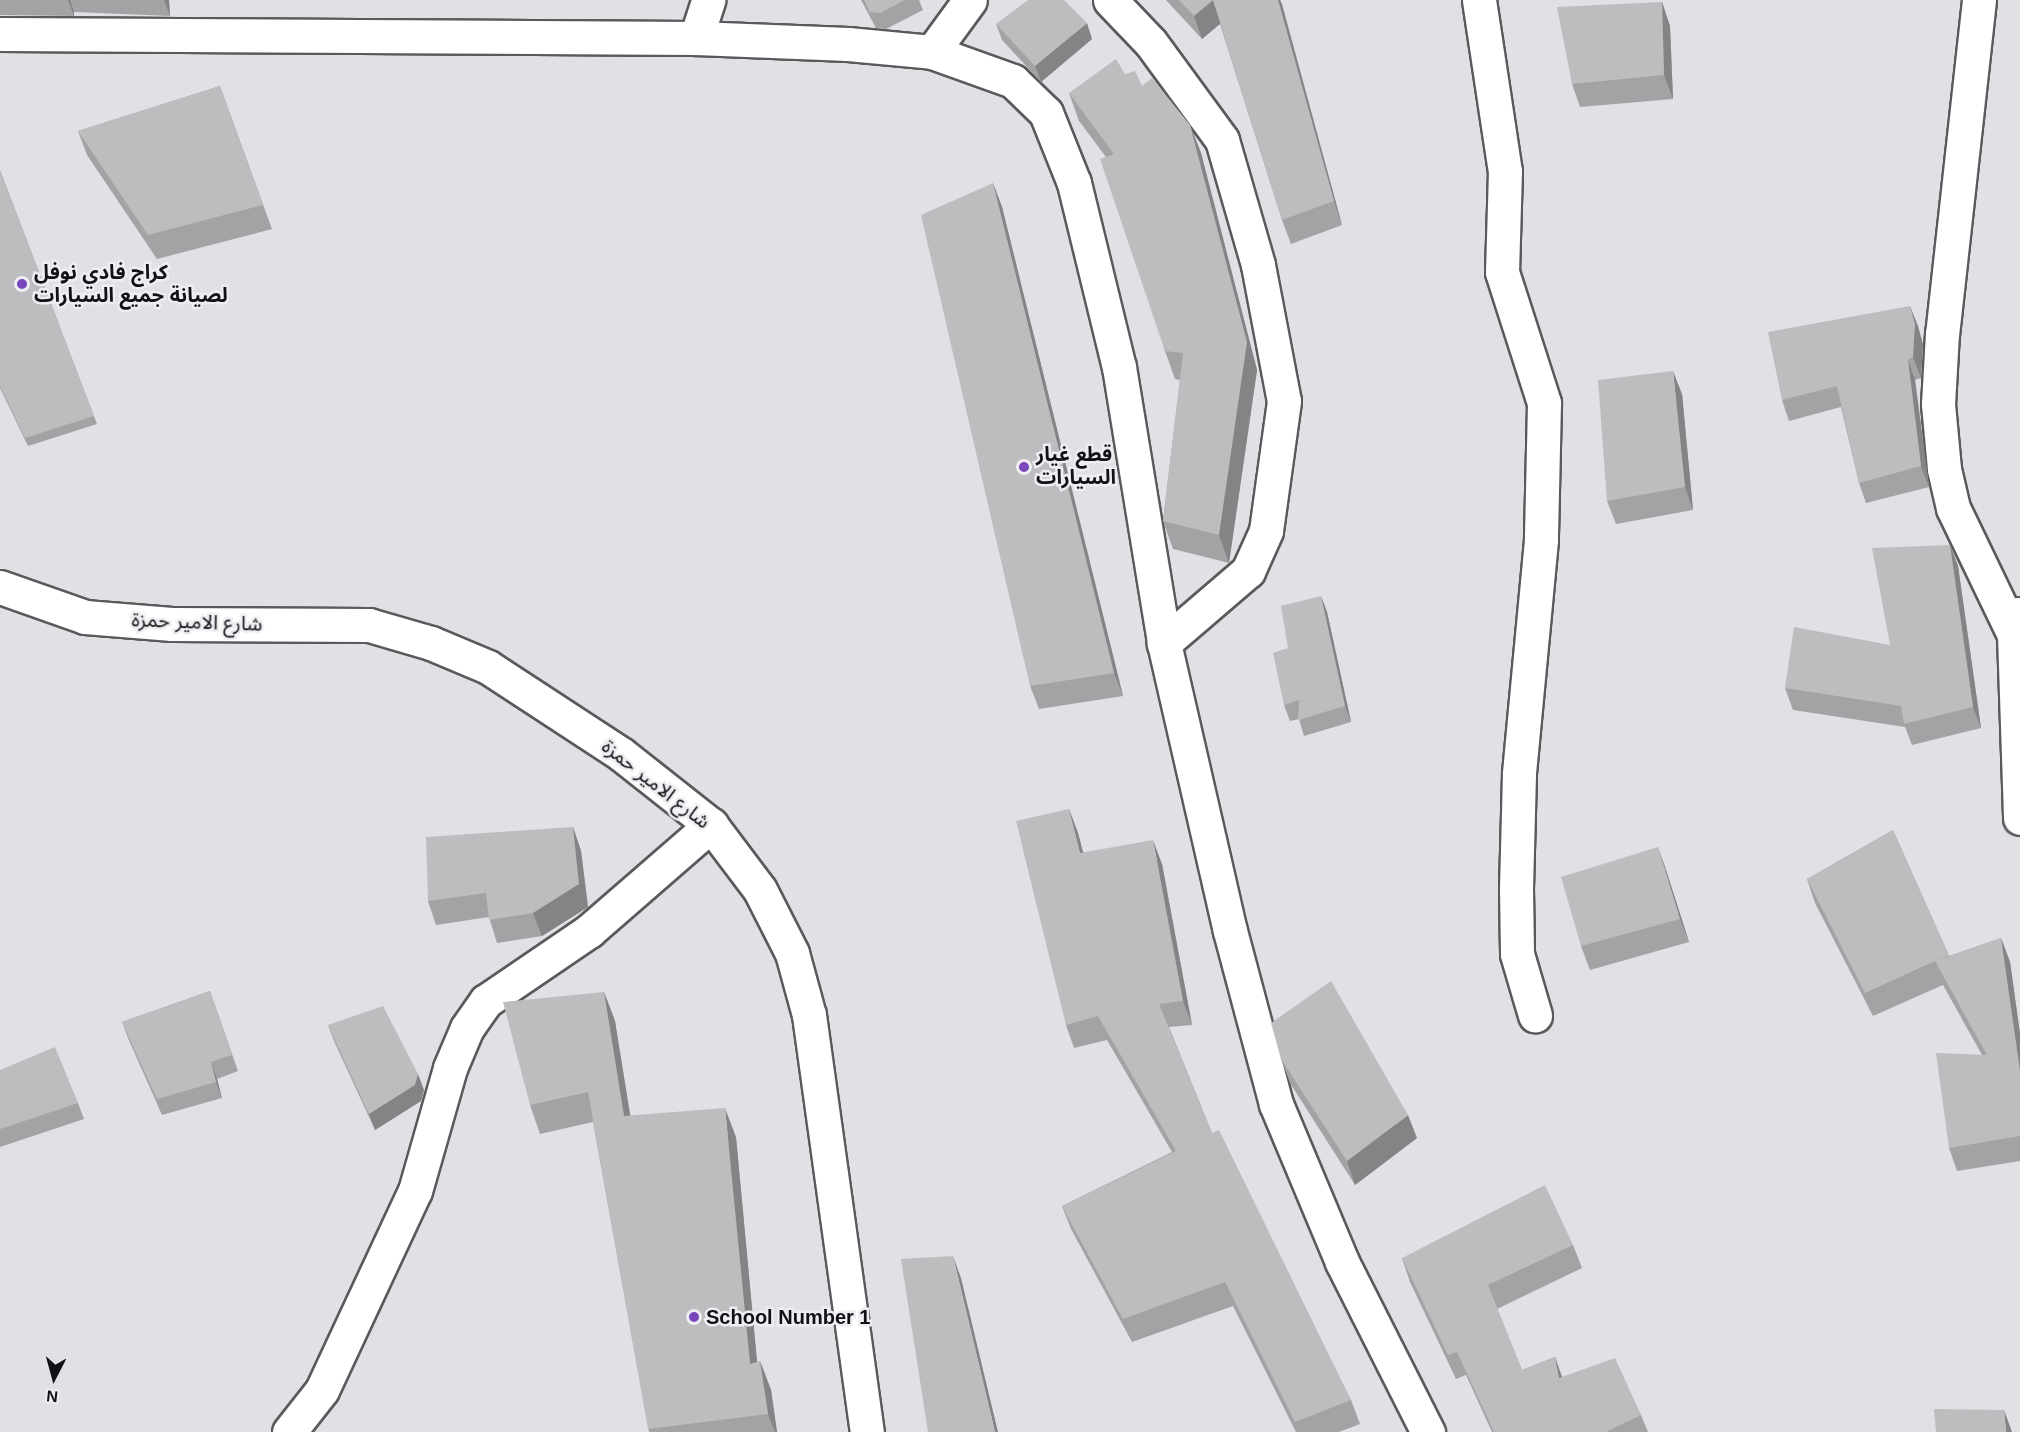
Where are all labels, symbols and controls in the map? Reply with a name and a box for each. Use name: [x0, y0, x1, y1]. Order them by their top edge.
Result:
place label: كراج فادي نوفل لصيانة جميع السيارات: [34, 260, 228, 307]
marker: كراج فادي نوفل لصيانة جميع السيارات: [15, 277, 29, 291]
place label: قطع غيار السيارات: [1036, 443, 1116, 490]
marker: قطع غيار السيارات: [1017, 460, 1031, 474]
street label: شارع الامير حمزة: [131, 608, 263, 636]
street label: شارع الامير حمزة: [597, 734, 715, 834]
place label: School Number 1: [706, 1305, 870, 1329]
marker: School Number 1: [687, 1310, 701, 1324]
north arrow: [24, 1348, 84, 1408]
text: N: [45, 1387, 59, 1405]

